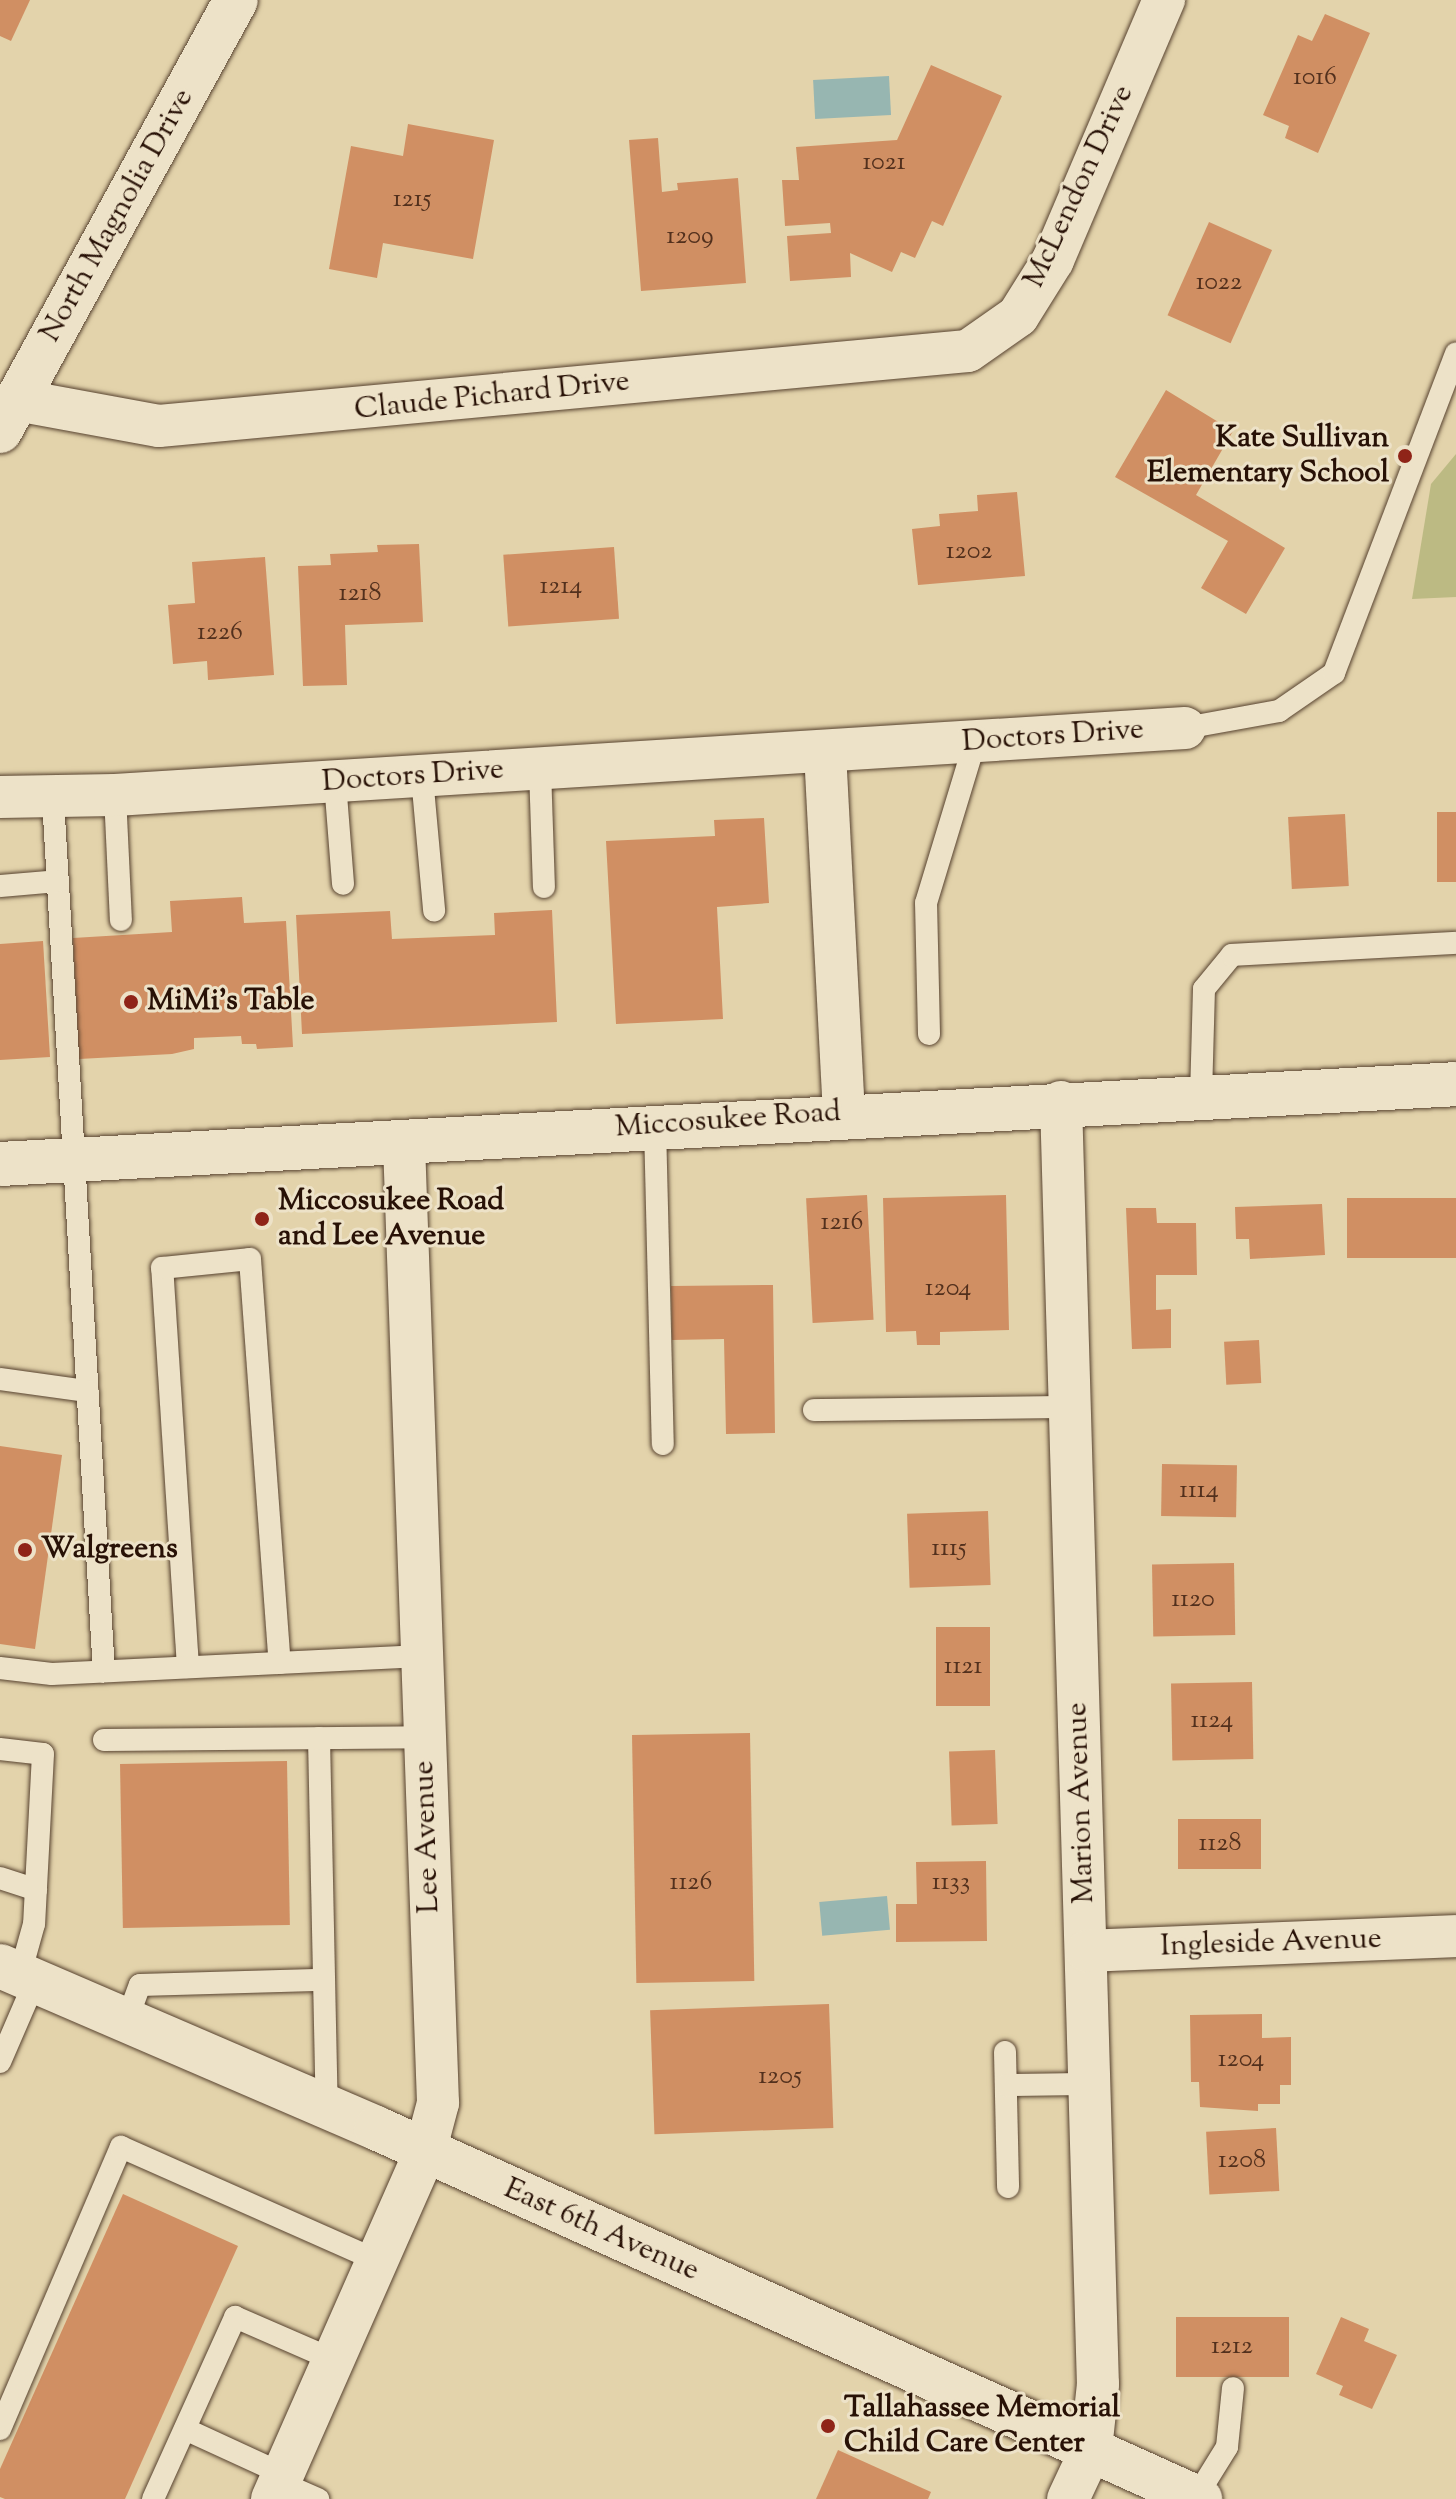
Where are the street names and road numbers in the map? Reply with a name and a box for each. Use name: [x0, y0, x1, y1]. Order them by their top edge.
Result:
street label: McLendon Drive: [1017, 80, 1143, 294]
street label: North Magnolia Drive: [33, 83, 203, 349]
street label: Claude Pichard Drive: [353, 365, 631, 429]
street label: Doctors Drive: [961, 713, 1145, 761]
street label: Doctors Drive: [321, 753, 505, 801]
street label: Miccosukee Road: [614, 1095, 842, 1147]
street label: Marion Avenue: [1060, 1702, 1104, 1904]
street label: Lee Avenue: [407, 1760, 449, 1914]
street label: Ingleside Avenue: [1160, 1922, 1382, 1966]
street label: East 6th Avenue: [498, 2172, 704, 2290]

